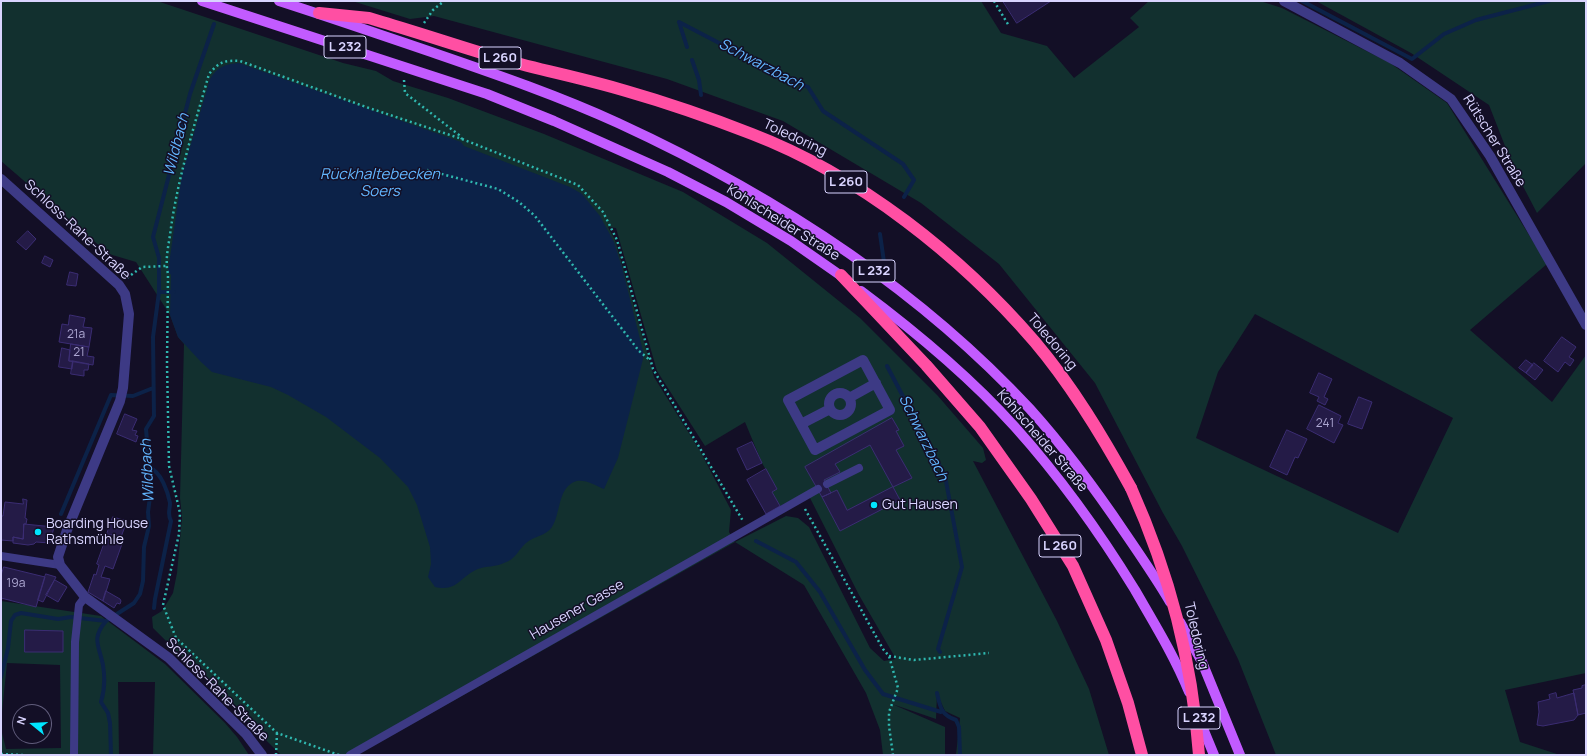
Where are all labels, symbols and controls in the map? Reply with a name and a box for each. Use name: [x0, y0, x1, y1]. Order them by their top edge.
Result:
water label: Schwarzbach: [715, 35, 807, 95]
road number: L 232: [324, 36, 366, 58]
road number: L 260: [479, 47, 521, 69]
street label: Rütscher Straße: [1459, 92, 1529, 190]
water label: Wildbach: [161, 112, 193, 178]
street label: Toledoring: [760, 116, 830, 160]
water label: Rückhaltebecken Soers: [320, 166, 440, 201]
road number: L 260: [825, 171, 867, 193]
street label: Schloss-Rahe-Straße: [20, 176, 134, 284]
street label: Kohlscheider Straße: [723, 181, 843, 265]
road number: L 232: [853, 260, 895, 282]
street label: Toledoring: [1024, 310, 1080, 374]
house number: 21a: [67, 328, 85, 342]
house number: 21: [73, 346, 85, 360]
street label: Kohlscheider Straße: [993, 386, 1091, 496]
water label: Schwarzbach: [894, 392, 952, 484]
house number: 241: [1316, 417, 1334, 431]
water label: Wildbach: [137, 439, 159, 503]
place label: Gut Hausen: [882, 497, 958, 513]
marker: Gut Hausen: [869, 500, 879, 510]
place label: Boarding House Rathsmühle: [46, 516, 148, 548]
marker: Boarding House Rathsmühle: [33, 527, 43, 537]
road number: L 260: [1039, 535, 1081, 557]
street label: Hausener Gasse: [527, 576, 627, 644]
house number: 19a: [7, 577, 25, 591]
street label: Toledoring: [1180, 601, 1212, 671]
street label: Schloss-Rahe-Straße: [162, 635, 272, 745]
north arrow: [12, 704, 52, 744]
road number: L 232: [1178, 707, 1220, 729]
text: N: [13, 714, 29, 727]

